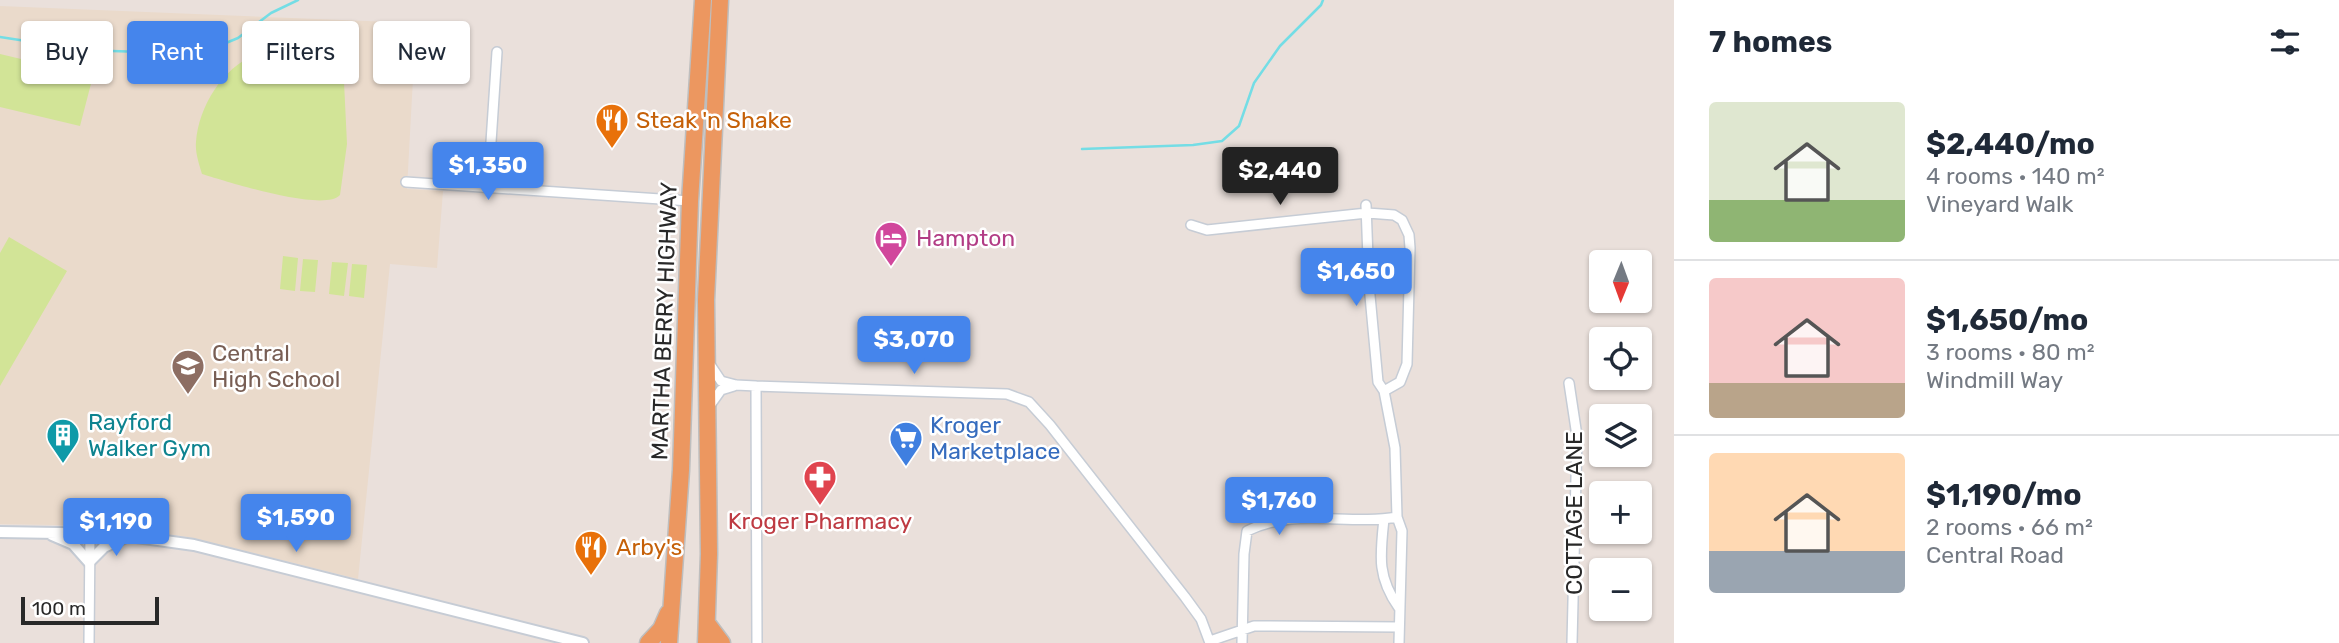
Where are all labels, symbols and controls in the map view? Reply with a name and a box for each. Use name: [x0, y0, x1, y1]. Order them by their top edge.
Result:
chip: Buy: [21, 21, 113, 84]
chip: Rent: [127, 21, 228, 84]
chip: Filters: [242, 21, 359, 84]
chip: New: [373, 21, 470, 84]
icon: filters: [2266, 23, 2304, 61]
text: 7 homes: [1709, 24, 1832, 60]
restaurant icon: Steak 'n Shake: [593, 101, 631, 150]
place label: Steak 'n Shake: [636, 106, 792, 134]
text: $2,440/mo: [1926, 126, 2095, 162]
icon: home: [1765, 130, 1849, 214]
pin: $1,350: [431, 142, 545, 202]
pin: $2,440: [1223, 148, 1337, 207]
text: $1,350: [449, 151, 527, 179]
text: $2,440: [1238, 156, 1322, 184]
text: 4 rooms · 140 m²: [1926, 162, 2105, 190]
street label: MARTHA BERRY HIGHWAY: [645, 181, 683, 461]
text: Vineyard Walk: [1926, 190, 2073, 218]
hotel icon: Hampton: [872, 219, 910, 268]
place label: Hampton: [916, 224, 1015, 252]
pin: $1,650: [1299, 248, 1413, 308]
north arrow: [1589, 250, 1652, 313]
map controls: [1589, 250, 1652, 621]
text: $1,650: [1317, 257, 1395, 285]
text: $1,650/mo: [1926, 302, 2088, 338]
icon: home: [1765, 306, 1849, 390]
pin: $3,070: [857, 316, 971, 376]
text: $3,070: [873, 325, 955, 353]
button: locate: [1589, 327, 1652, 390]
text: 3 rooms · 80 m²: [1926, 338, 2095, 366]
place label: Central High School: [212, 339, 340, 393]
school or university icon: Central High School: [169, 347, 207, 396]
text: Windmill Way: [1926, 366, 2063, 394]
button: layers: [1589, 404, 1652, 467]
place label: Rayford Walker Gym: [88, 408, 211, 462]
place label: Kroger Marketplace: [930, 411, 1060, 465]
building icon: Rayford Walker Gym: [44, 416, 82, 465]
supermarket icon: Kroger Marketplace: [887, 419, 925, 468]
street label: COTTAGE LANE: [1560, 431, 1588, 595]
pharmacy icon: Kroger Pharmacy: [801, 458, 839, 507]
pin: $1,760: [1222, 477, 1336, 537]
text: $1,190/mo: [1926, 477, 2082, 513]
button: +: [1589, 481, 1652, 544]
icon: home: [1765, 481, 1849, 565]
text: $1,760: [1241, 486, 1317, 514]
pin: $1,590: [239, 494, 353, 554]
pin: $1,190: [59, 498, 173, 558]
text: $1,590: [257, 503, 335, 531]
text: $1,190: [79, 507, 153, 535]
place label: Kroger Pharmacy: [728, 507, 912, 535]
text: 2 rooms · 66 m²: [1926, 513, 2093, 541]
restaurant icon: Arby's: [572, 528, 610, 577]
place label: Arby's: [616, 533, 682, 561]
text: Central Road: [1926, 541, 2064, 569]
button: −: [1589, 558, 1652, 621]
scale bar: [21, 594, 159, 626]
text: 100 m: [32, 597, 86, 620]

